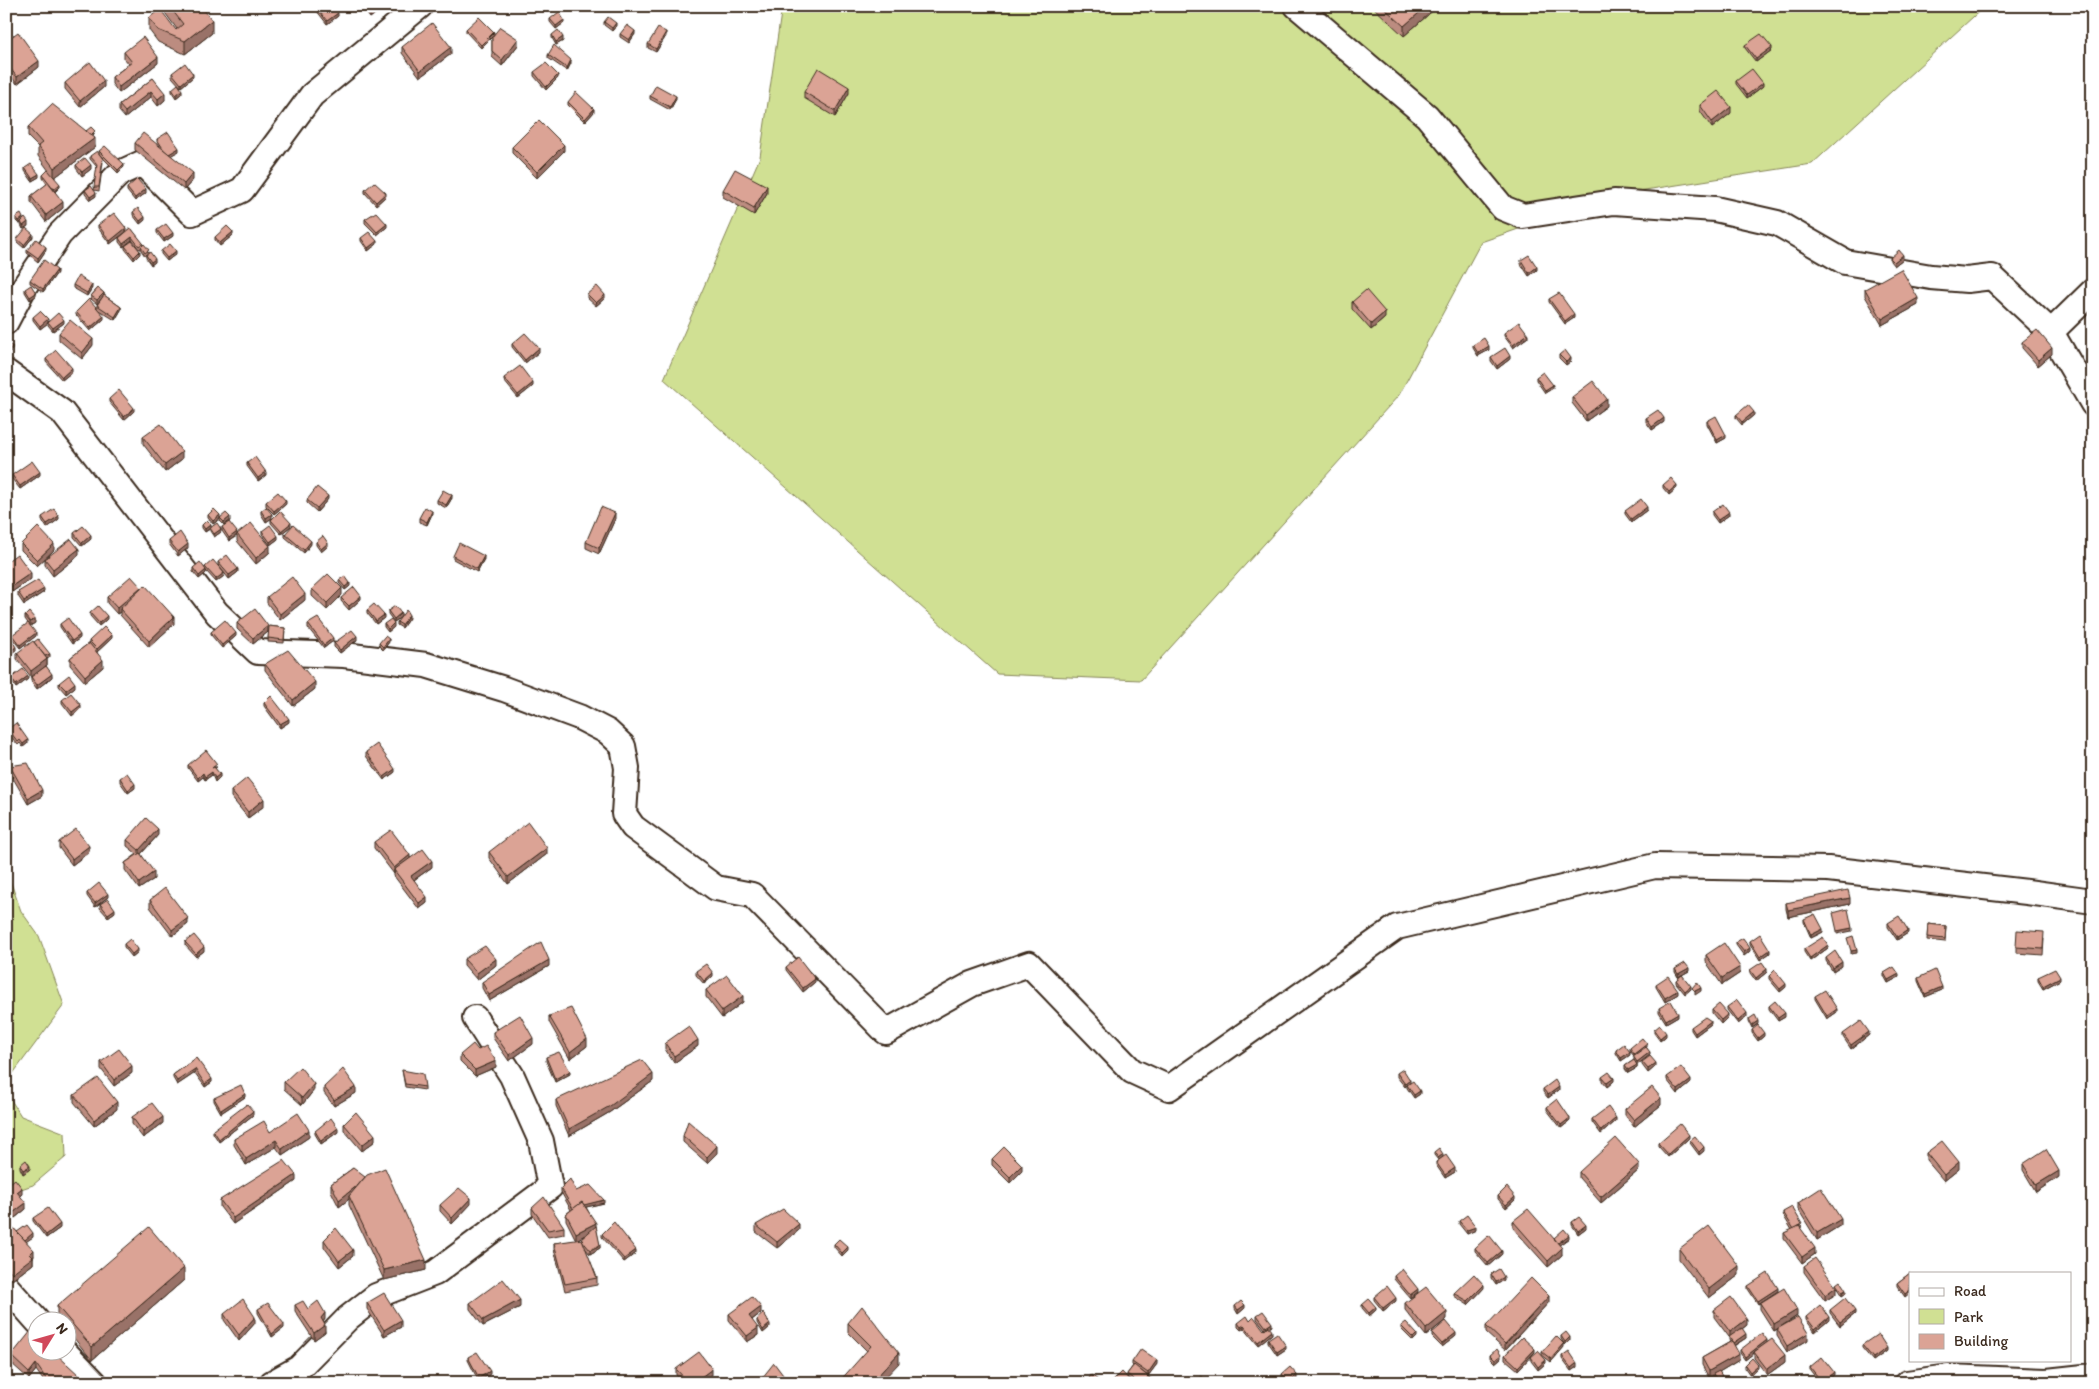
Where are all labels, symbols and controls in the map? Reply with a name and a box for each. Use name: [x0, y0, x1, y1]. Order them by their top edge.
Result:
legend: [1909, 1272, 2072, 1362]
text: Road: [1954, 1282, 1987, 1300]
text: Park: [1954, 1308, 1984, 1326]
north arrow: [28, 1312, 78, 1362]
text: N: [52, 1320, 72, 1337]
text: Building: [1954, 1332, 2008, 1350]

